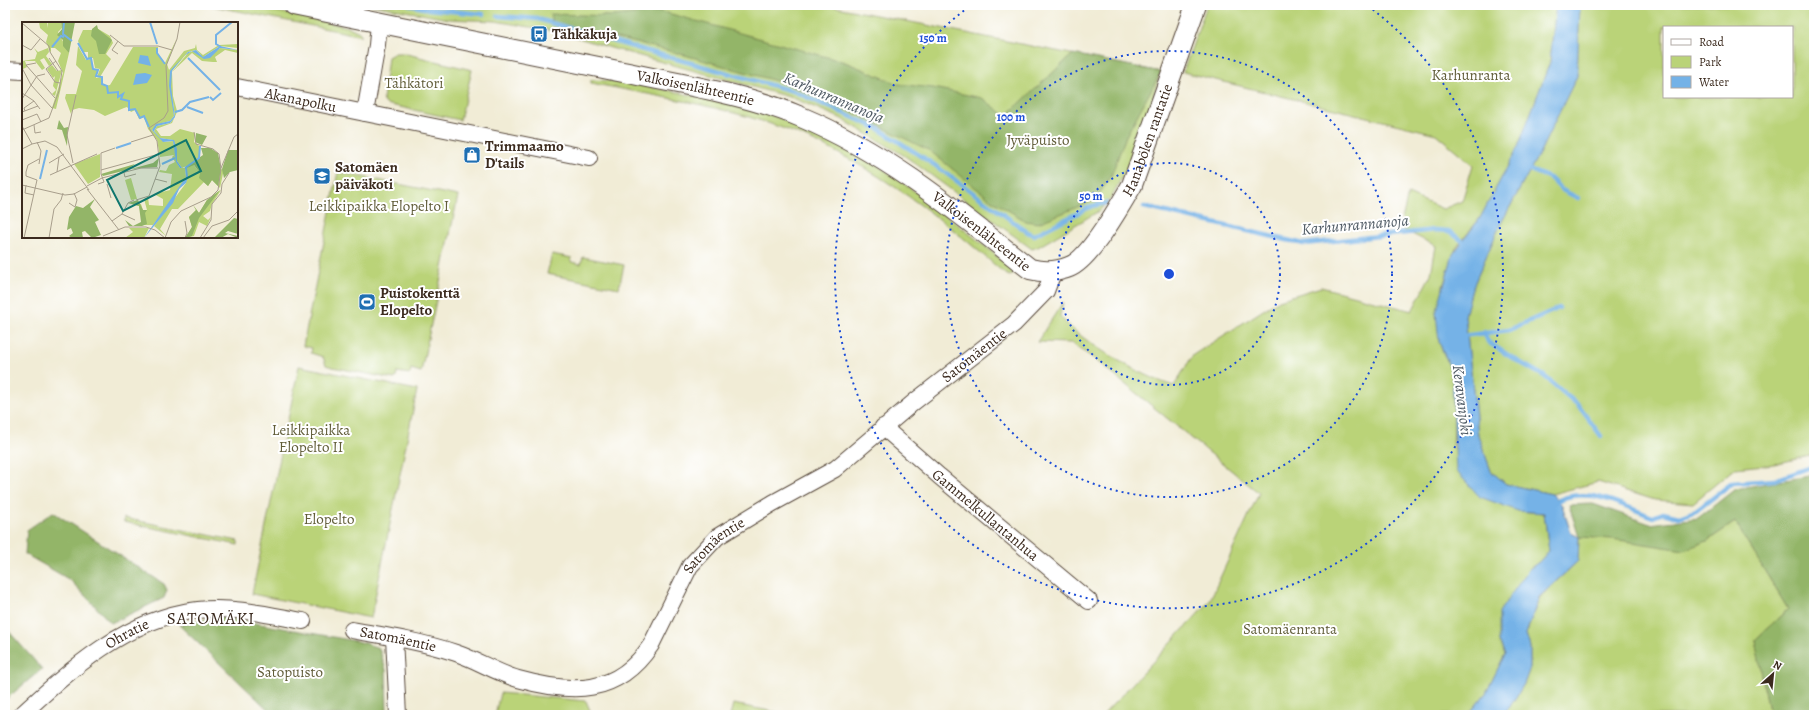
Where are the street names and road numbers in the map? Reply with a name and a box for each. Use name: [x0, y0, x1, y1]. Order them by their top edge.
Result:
street label: Valkoisenlähteentie: [634, 65, 757, 110]
street label: Hanabölen rantatie: [1117, 81, 1177, 200]
street label: Akanapolku: [262, 83, 339, 117]
street label: Valkoisenlähteentie: [927, 186, 1035, 276]
street label: Satomäentie: [937, 323, 1011, 387]
street label: Gammelkullantanhua: [928, 464, 1043, 565]
street label: Satomäentie: [678, 512, 749, 577]
street label: Ohratie: [101, 614, 152, 654]
street label: Satomäentie: [358, 622, 439, 657]

